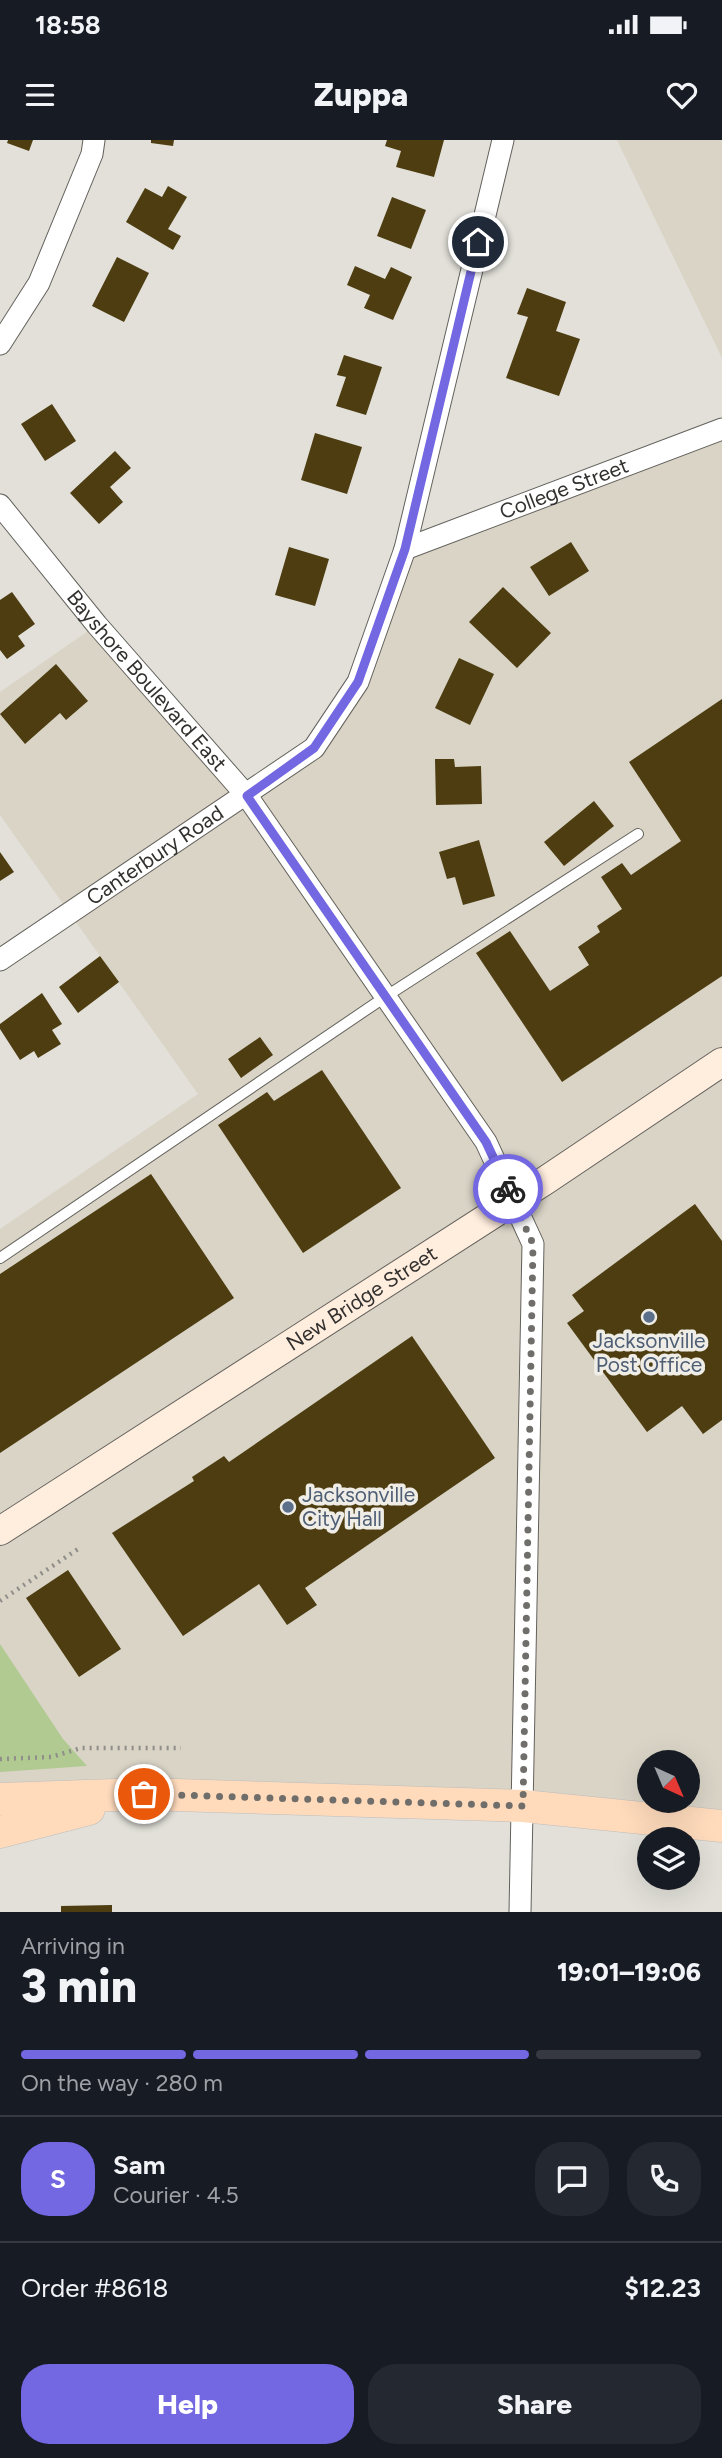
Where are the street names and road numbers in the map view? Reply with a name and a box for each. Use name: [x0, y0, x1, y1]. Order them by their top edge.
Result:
street label: College Street: [496, 453, 632, 524]
street label: Bayshore Boulevard East: [62, 585, 232, 776]
street label: Canterbury Road: [81, 800, 228, 910]
street label: New Bridge Street: [281, 1240, 441, 1356]

